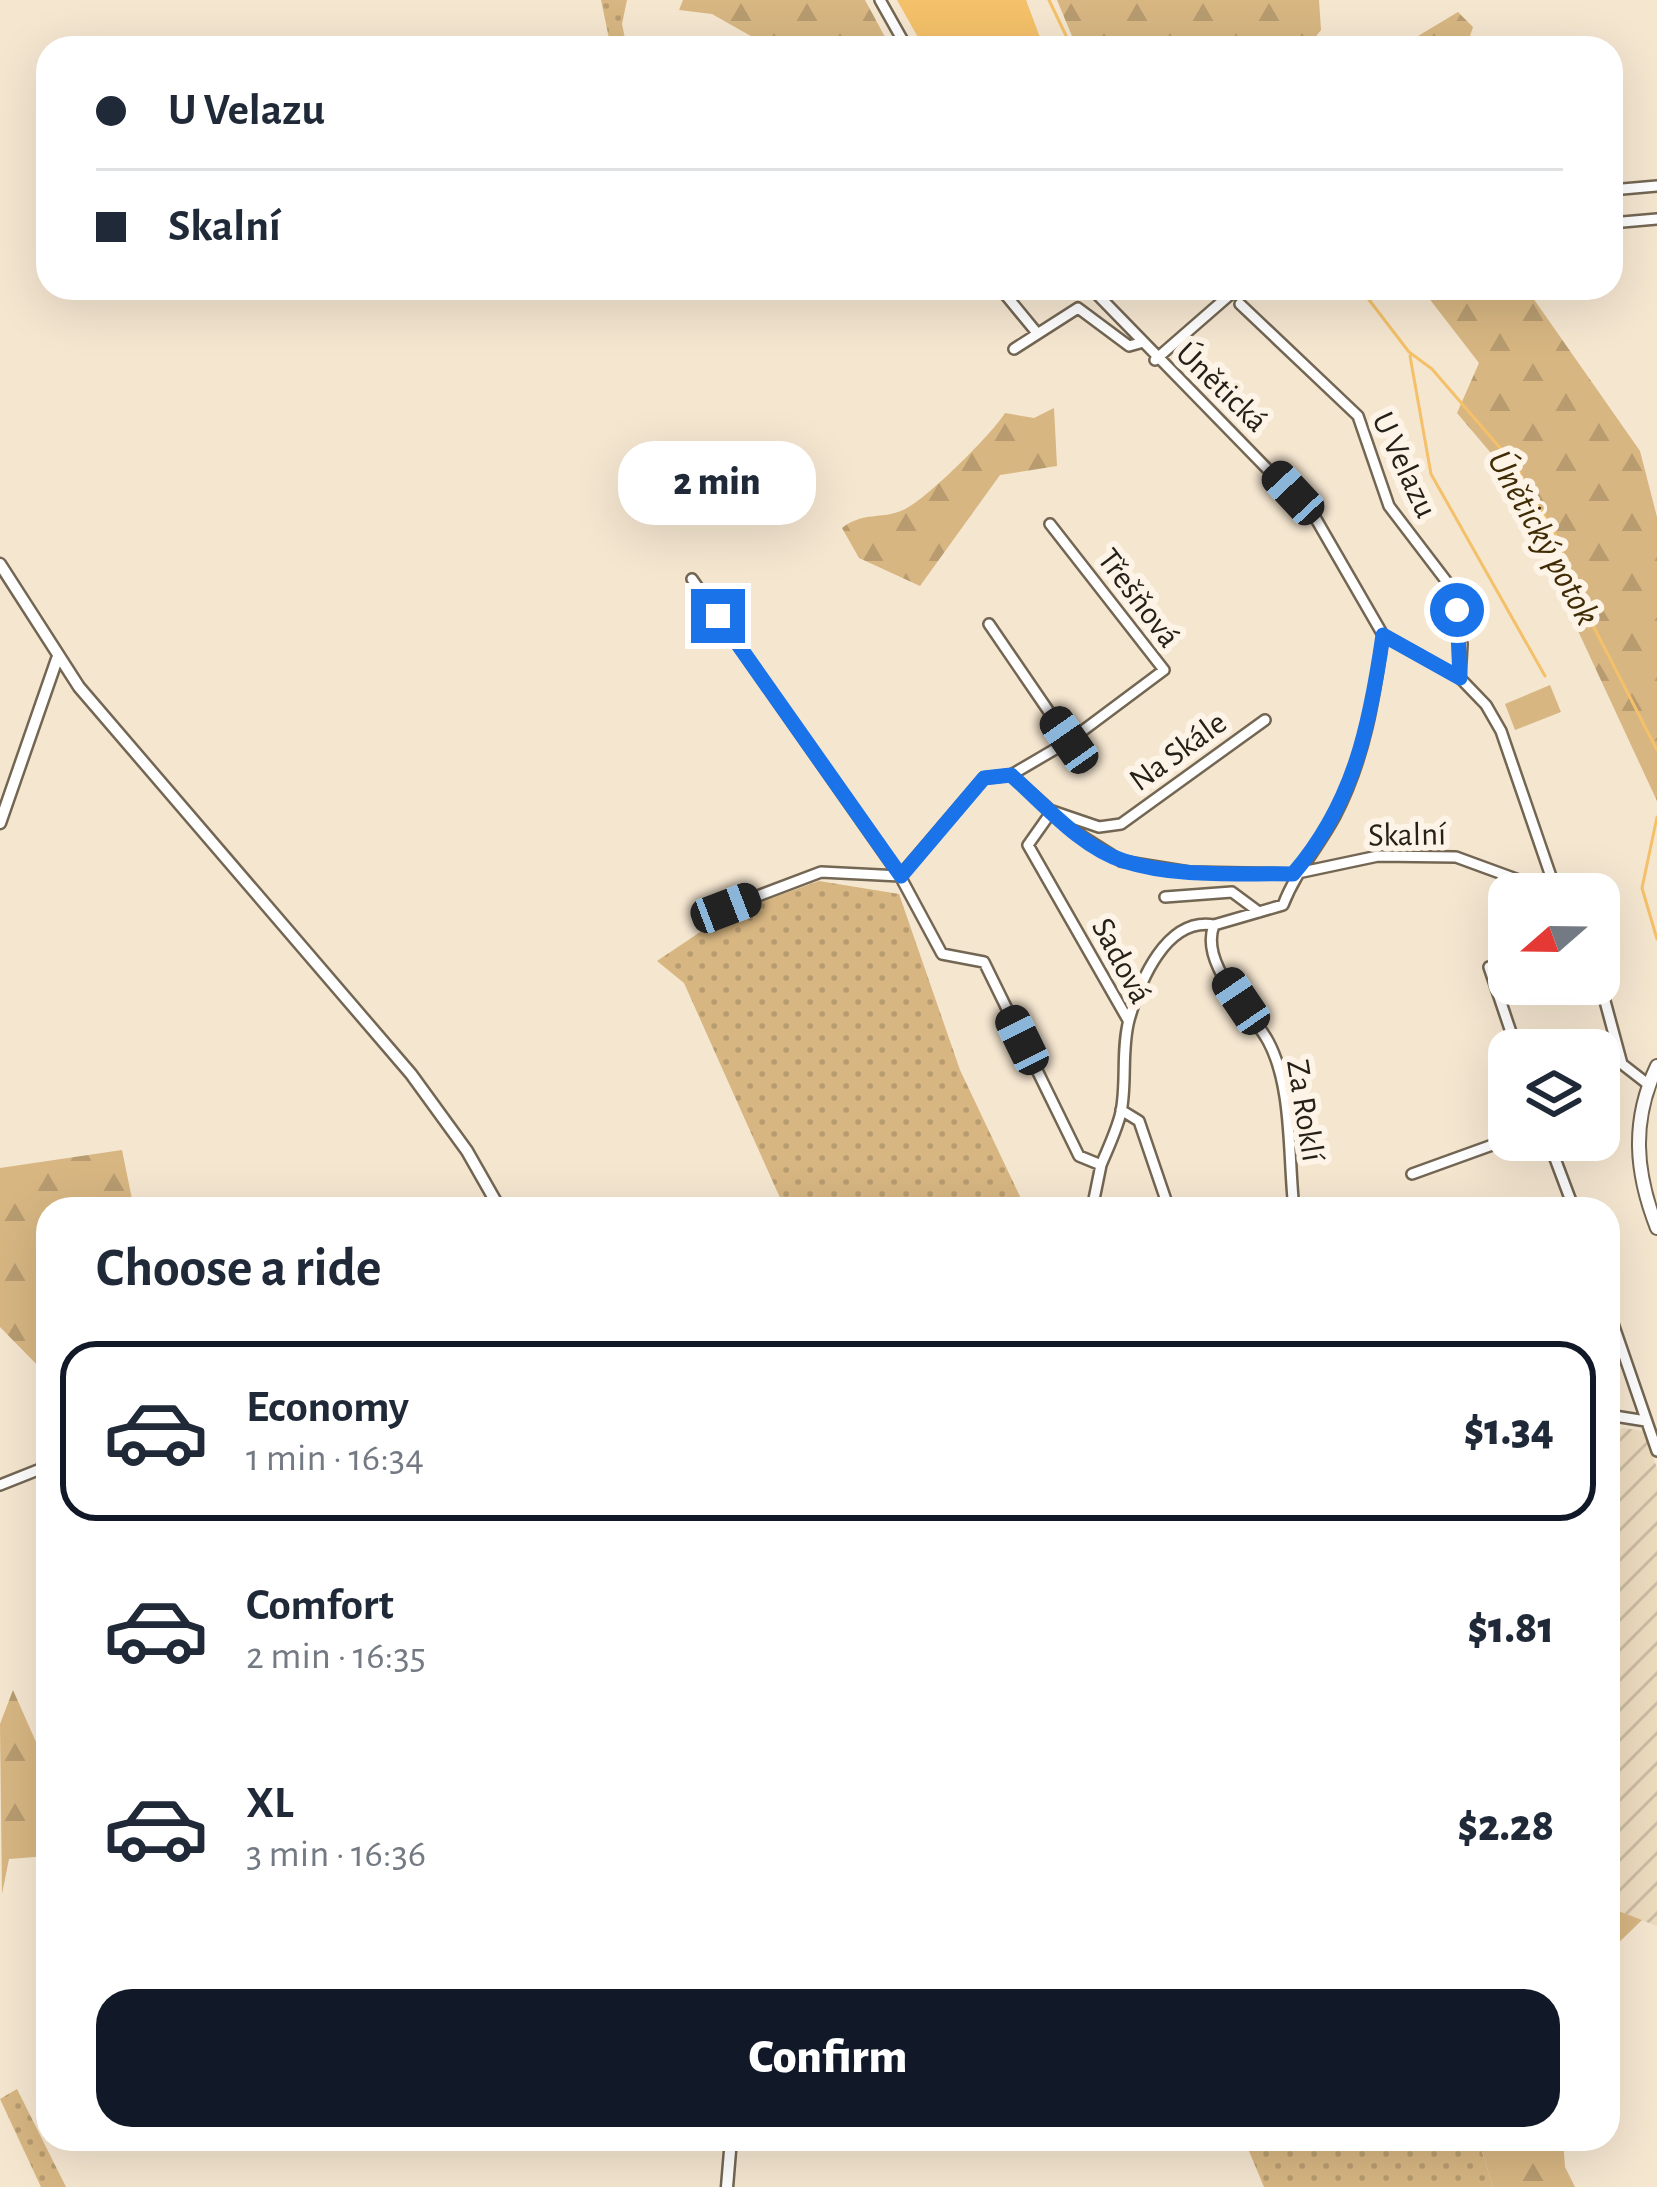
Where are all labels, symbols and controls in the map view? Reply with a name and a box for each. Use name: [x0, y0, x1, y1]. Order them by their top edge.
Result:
text: U Velazu: [168, 88, 325, 133]
text: Skalní: [168, 204, 281, 249]
street label: Únětická: [1169, 334, 1276, 439]
street label: U Velazu: [1365, 407, 1442, 523]
callout: 2 min: [619, 442, 817, 526]
water label: Únětický potok: [1481, 443, 1608, 631]
car: [1255, 454, 1331, 532]
text: 2 min: [673, 463, 761, 502]
street label: Třešňová: [1091, 543, 1185, 654]
route start: [1430, 583, 1484, 637]
route end: [691, 589, 745, 643]
car: [1034, 700, 1104, 780]
street label: Na Skále: [1124, 706, 1233, 798]
street label: Skalní: [1368, 818, 1447, 853]
north arrow: [1488, 873, 1620, 1005]
map controls: [1488, 873, 1620, 1161]
car: [686, 878, 766, 938]
street label: Sadová: [1085, 913, 1157, 1009]
car: [1206, 961, 1276, 1041]
car: [990, 1000, 1054, 1080]
button: layers: [1488, 1029, 1620, 1161]
street label: Za Roklí: [1280, 1057, 1329, 1165]
text: Choose a ride: [96, 1242, 382, 1296]
icon: car: [102, 1377, 210, 1485]
text: Economy: [246, 1385, 409, 1430]
text: $1.34: [1464, 1408, 1554, 1453]
text: 1 min · 16:34: [246, 1439, 424, 1478]
icon: car: [102, 1575, 210, 1683]
text: Comfort: [246, 1583, 394, 1628]
text: $1.81: [1467, 1606, 1554, 1651]
text: 2 min · 16:35: [246, 1637, 426, 1676]
icon: car: [102, 1773, 210, 1881]
text: XL: [246, 1781, 294, 1826]
text: $2.28: [1457, 1804, 1554, 1849]
text: 3 min · 16:36: [246, 1835, 426, 1874]
button: Confirm: [96, 1989, 1560, 2127]

